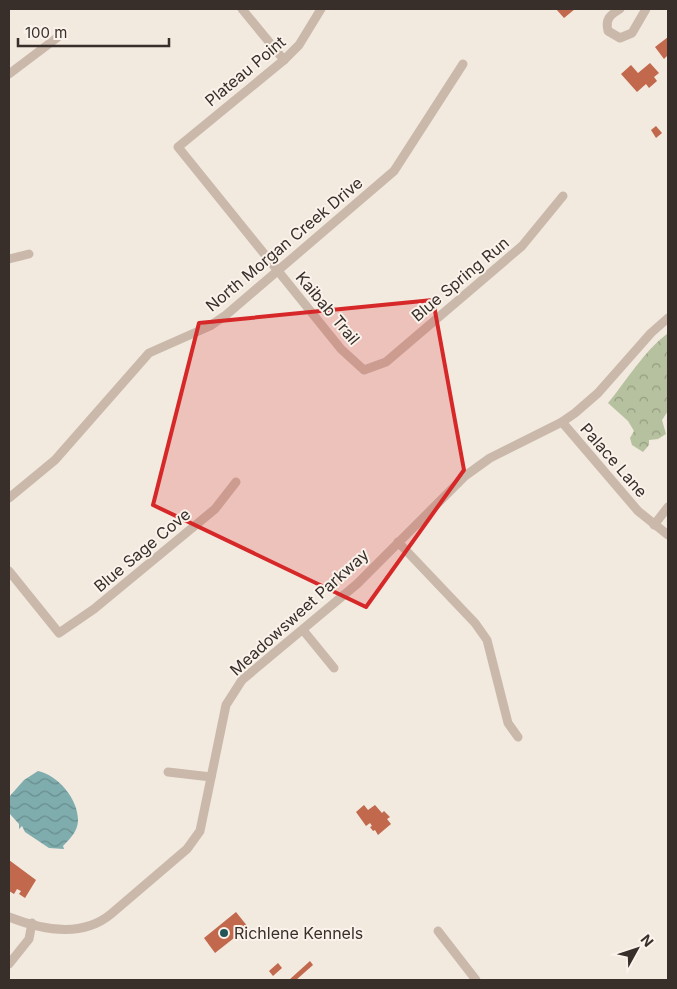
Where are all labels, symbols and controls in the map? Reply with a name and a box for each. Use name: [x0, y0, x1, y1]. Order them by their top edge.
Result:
scale bar: [18, 15, 169, 47]
text: 100 m: [25, 23, 67, 42]
street label: Plateau Point: [201, 32, 289, 110]
street label: North Morgan Creek Drive: [201, 172, 367, 316]
street label: Blue Spring Run: [407, 233, 513, 325]
street label: Kaibab Trail: [292, 267, 364, 349]
street label: Palace Lane: [576, 419, 652, 501]
street label: Blue Sage Cove: [90, 504, 194, 596]
street label: Meadowsweet Parkway: [225, 544, 373, 680]
place label: Richlene Kennels: [234, 923, 363, 943]
north arrow: [612, 924, 662, 974]
marker: Richlene Kennels: [218, 927, 230, 939]
text: N: [637, 931, 657, 950]

